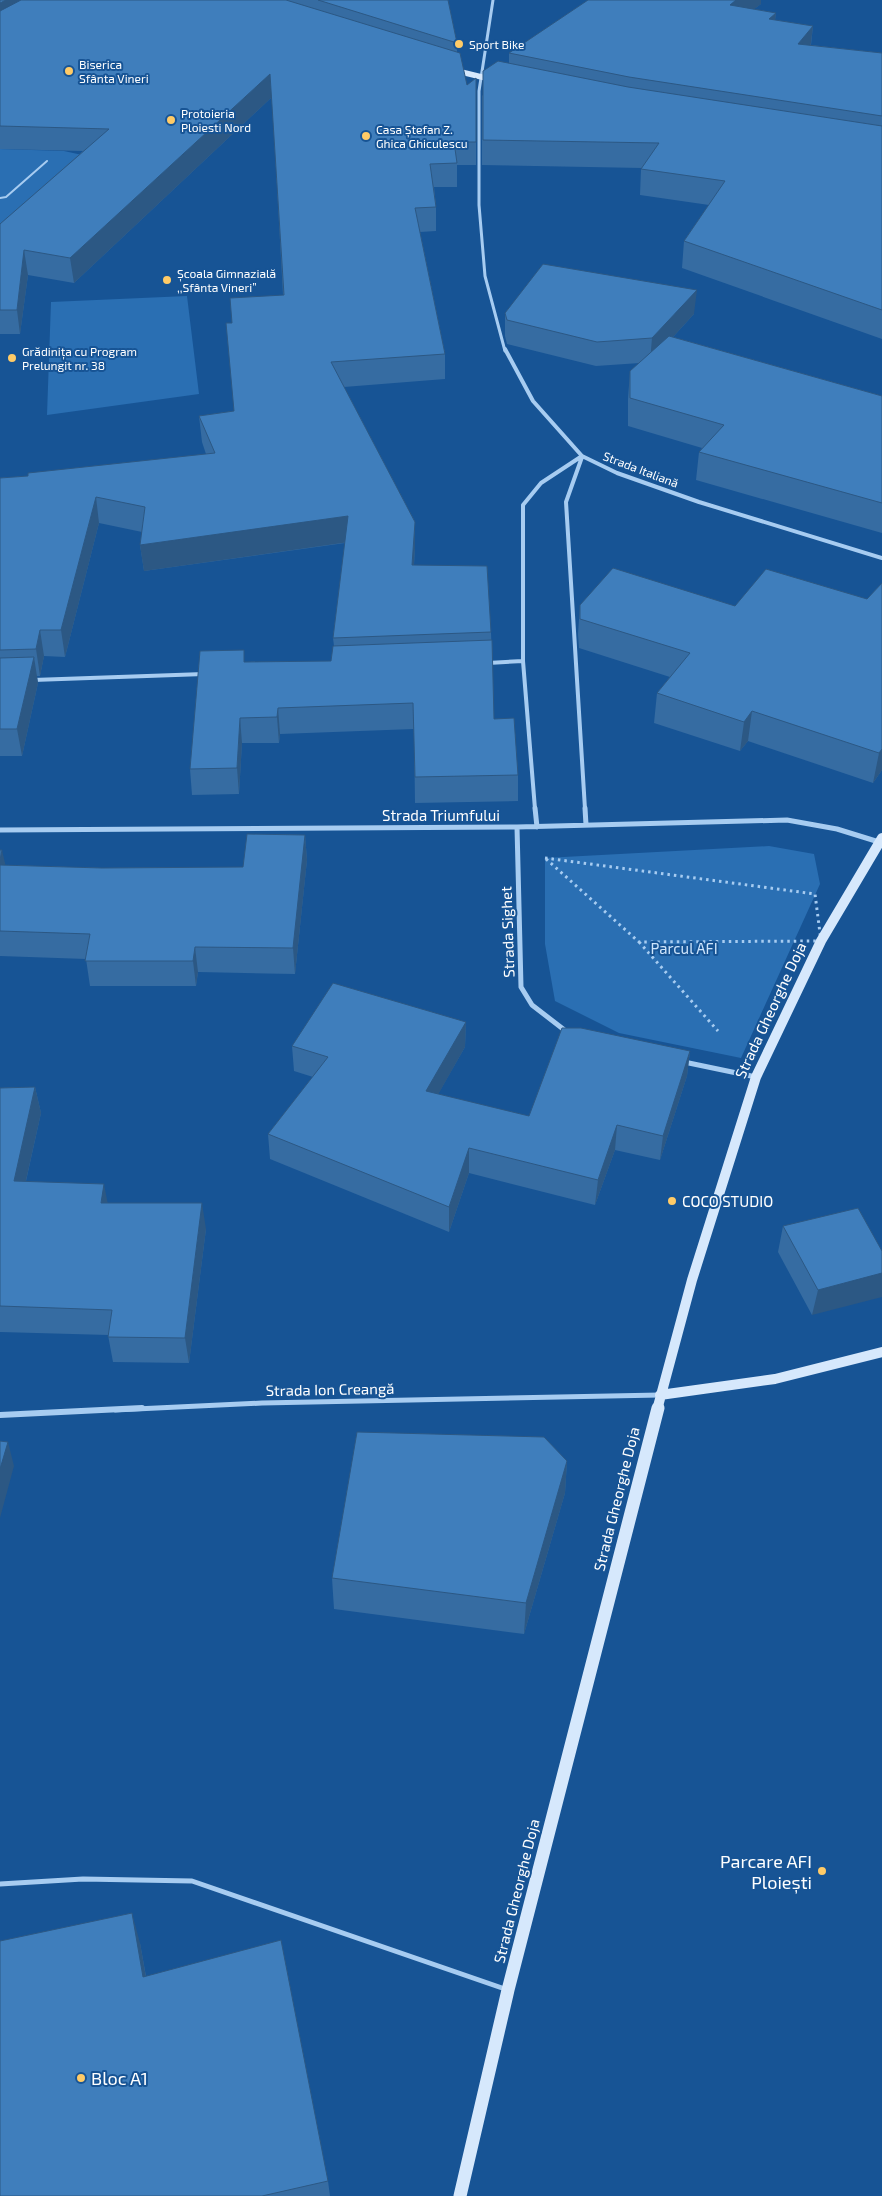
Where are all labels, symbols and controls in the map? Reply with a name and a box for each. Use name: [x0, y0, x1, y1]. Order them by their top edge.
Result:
place label: Sport Bike: [469, 37, 524, 51]
marker: Sport Bike: [453, 38, 465, 50]
place label: Biserica Sfânta Vineri: [79, 57, 149, 85]
marker: Biserica Sfânta Vineri: [63, 65, 75, 77]
place label: Protoieria Ploiesti Nord: [181, 106, 251, 134]
marker: Protoieria Ploiesti Nord: [165, 114, 177, 126]
place label: Casa Ștefan Z. Ghica Ghiculescu: [376, 122, 468, 150]
marker: Casa Ștefan Z. Ghica Ghiculescu: [360, 130, 372, 142]
place label: Școala Gimnazială ,,Sfânta Vineri”: [177, 266, 276, 294]
marker: Școala Gimnazială ,,Sfânta Vineri”: [161, 274, 173, 286]
place label: Grădinița cu Program Prelungit nr. 38: [22, 344, 137, 372]
marker: Grădinița cu Program Prelungit nr. 38: [6, 352, 18, 364]
street label: Strada Italiană: [601, 448, 681, 490]
street label: Strada Triumfului: [382, 806, 500, 824]
street label: Strada Sighet: [496, 886, 518, 978]
park label: Parcul AFI: [650, 939, 718, 957]
street label: Strada Gheorghe Doja: [731, 939, 810, 1081]
place label: COCO STUDIO: [682, 1192, 773, 1210]
marker: COCO STUDIO: [666, 1195, 678, 1207]
street label: Strada Ion Creangă: [265, 1379, 395, 1399]
street label: Strada Gheorghe Doja: [589, 1425, 644, 1573]
street label: Strada Gheorghe Doja: [489, 1817, 544, 1965]
place label: Parcare AFI Ploiești: [720, 1850, 812, 1894]
marker: Parcare AFI Ploiești: [816, 1865, 828, 1877]
place label: Bloc A1: [91, 2067, 148, 2089]
marker: Bloc A1: [75, 2072, 87, 2084]

